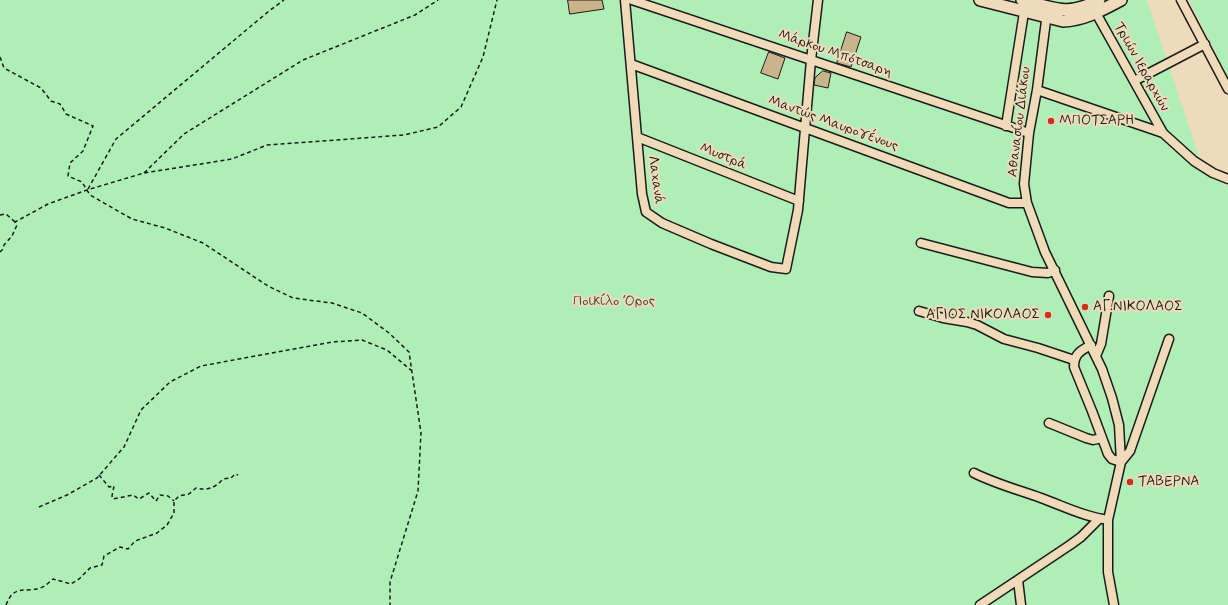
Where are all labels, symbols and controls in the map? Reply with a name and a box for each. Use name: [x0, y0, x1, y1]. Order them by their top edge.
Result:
street label: Τριών Ιεραρχών: [1110, 19, 1172, 115]
street label: Μάρκου Μπότσαρη: [776, 27, 894, 81]
street label: Αθανασίου Διάκου: [1005, 66, 1035, 178]
street label: Μαντώς Μαυρογένους: [766, 93, 900, 155]
place label: ΜΠΟΤΣΑΡΗ: [1059, 113, 1134, 129]
marker: ΜΠΟΤΣΑΡΗ: [1046, 116, 1056, 126]
street label: Μυστρά: [697, 140, 749, 174]
street label: Λαχανά: [643, 155, 667, 205]
park label: Ποικίλο Όρος: [573, 294, 655, 310]
place label: ΑΓ.ΝΙΚΟΛΑΟΣ: [1093, 299, 1183, 315]
marker: ΑΓ.ΝΙΚΟΛΑΟΣ: [1080, 302, 1090, 312]
place label: ΑΓΙΟΣ ΝΙΚΟΛΑΟΣ: [926, 307, 1040, 323]
marker: ΑΓΙΟΣ ΝΙΚΟΛΑΟΣ: [1043, 310, 1053, 320]
place label: ΤΑΒΕΡΝΑ: [1138, 474, 1199, 490]
marker: ΤΑΒΕΡΝΑ: [1125, 477, 1135, 487]

